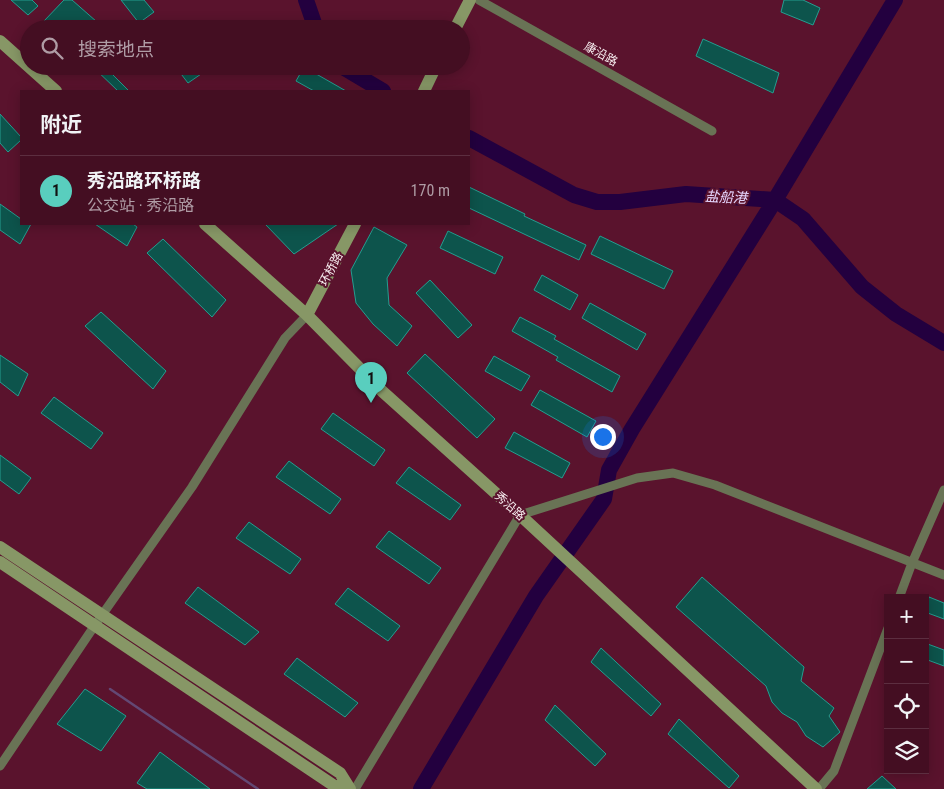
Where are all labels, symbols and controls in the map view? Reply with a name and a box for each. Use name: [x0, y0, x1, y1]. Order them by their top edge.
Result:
search box: [20, 20, 470, 75]
icon: search: [38, 34, 66, 62]
text: 搜索地点: [78, 38, 154, 61]
street label: 康沿路: [582, 39, 620, 69]
text: 附近: [40, 113, 82, 137]
text: 秀沿路环桥路: [87, 169, 201, 192]
text: 1: [52, 181, 60, 200]
text: 170 m: [411, 181, 450, 200]
water label: 盐船港: [705, 188, 749, 206]
text: 公交站 · 秀沿路: [87, 196, 194, 215]
street label: 环桥路: [316, 250, 346, 288]
pin: 1: [355, 362, 387, 403]
your location: [590, 424, 616, 450]
street label: 秀沿路: [492, 489, 528, 523]
map controls: [884, 594, 929, 774]
button: +: [884, 594, 929, 639]
button: −: [884, 639, 929, 684]
button: locate: [884, 684, 929, 729]
button: layers: [884, 729, 929, 774]

